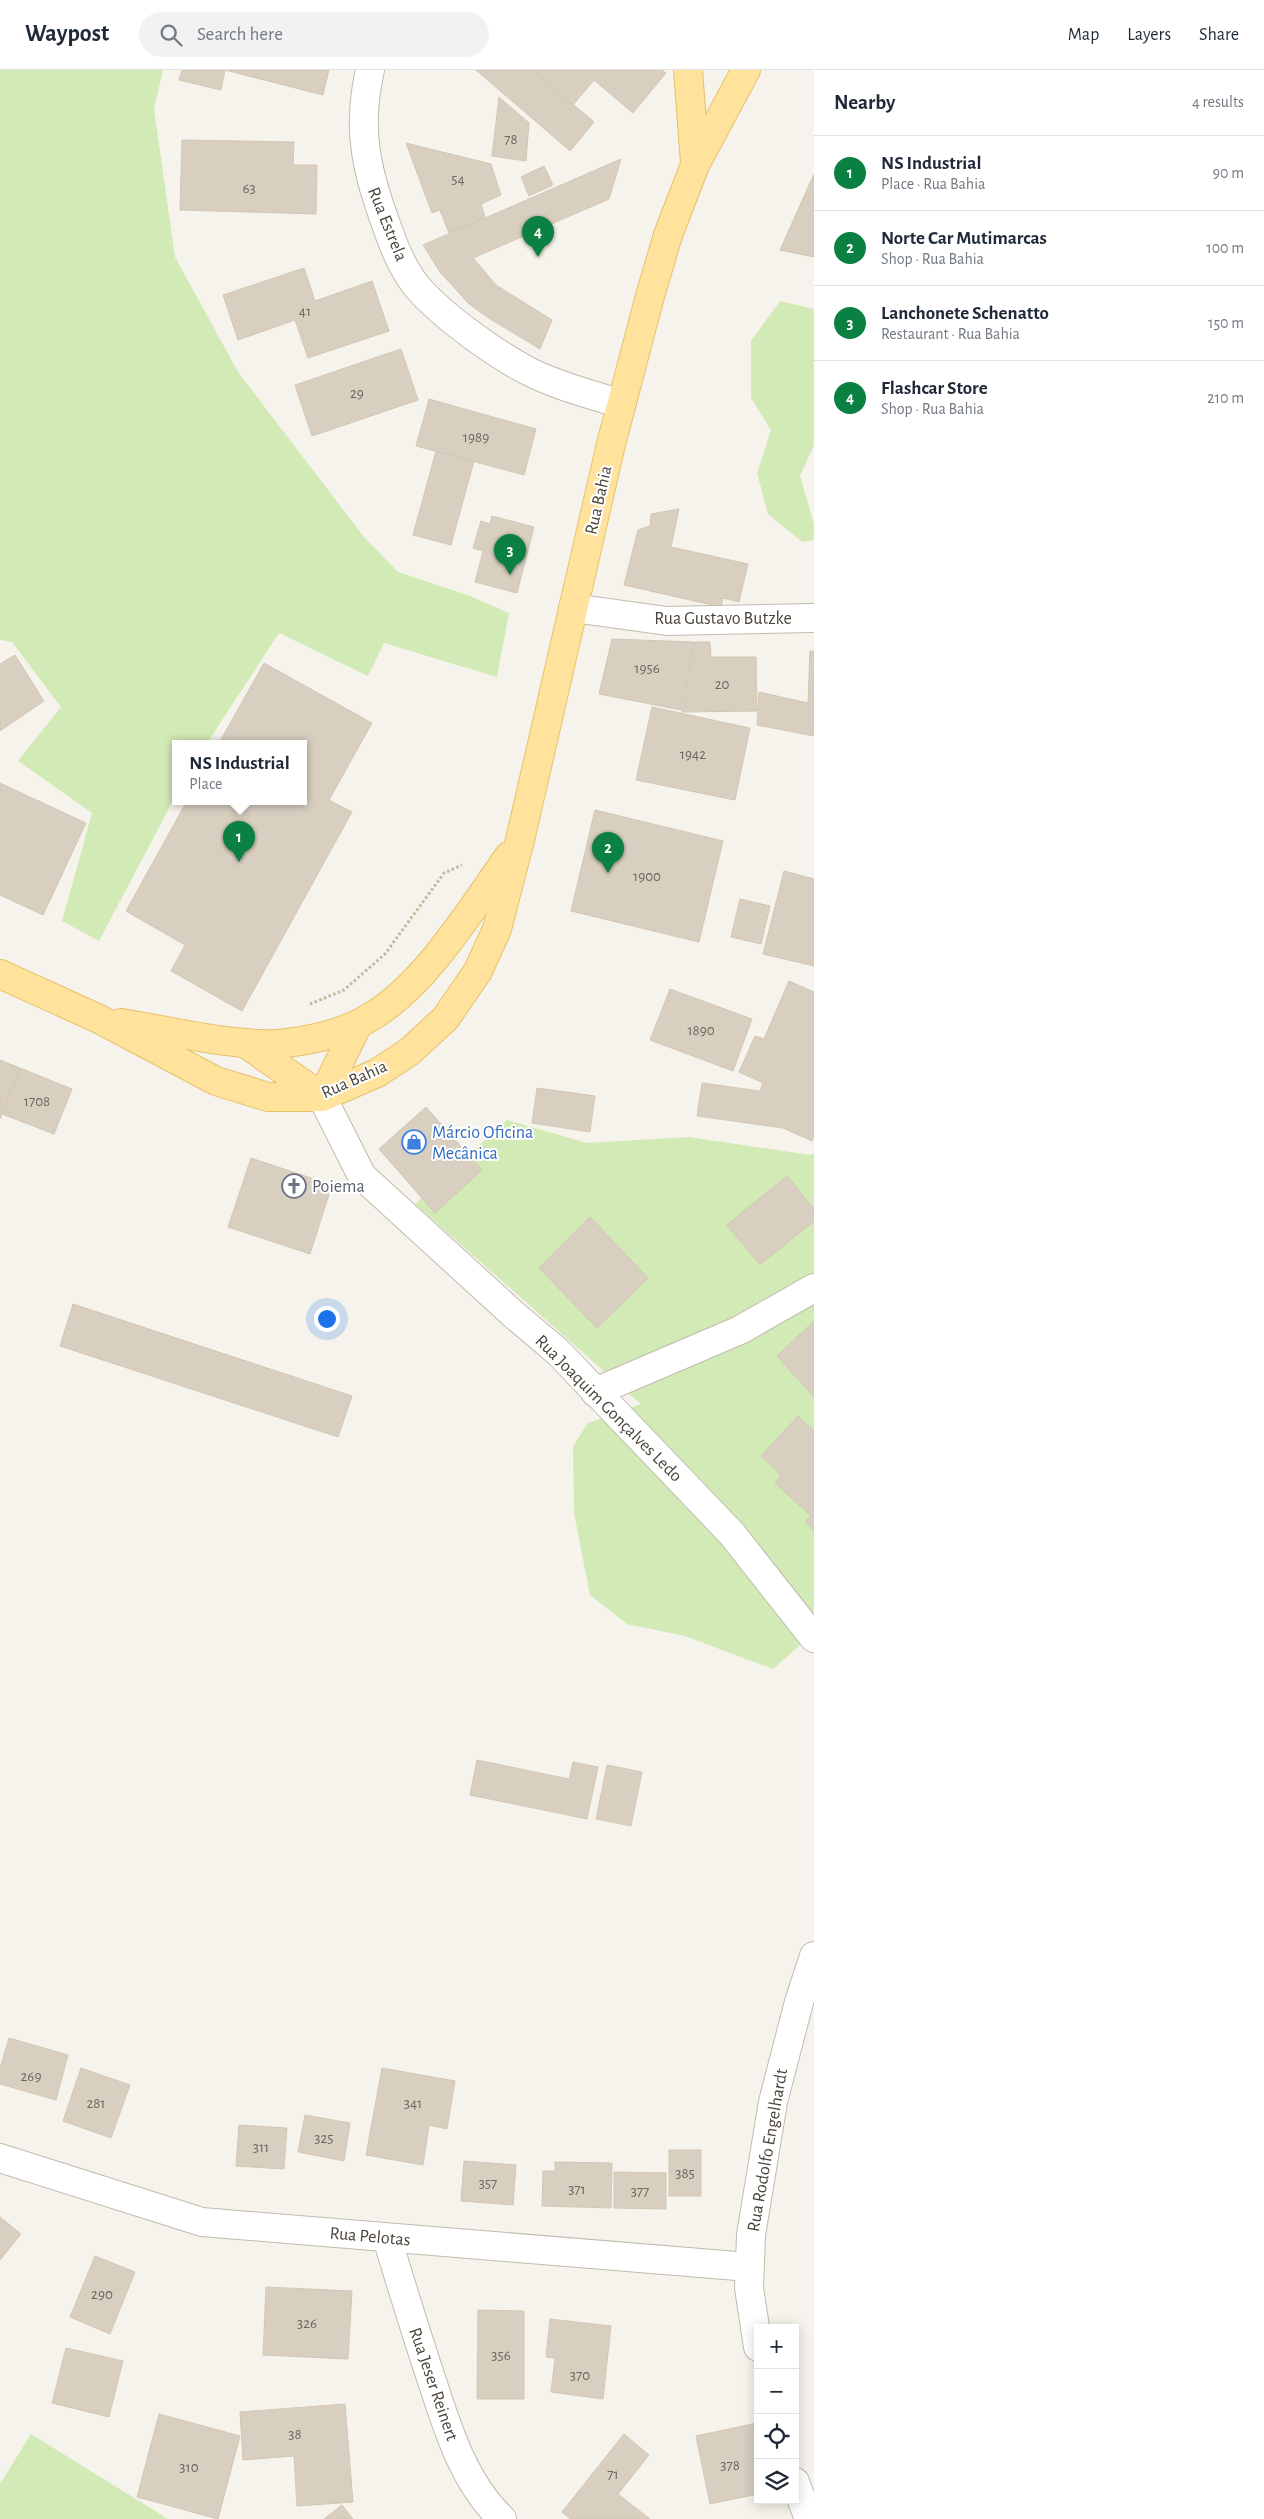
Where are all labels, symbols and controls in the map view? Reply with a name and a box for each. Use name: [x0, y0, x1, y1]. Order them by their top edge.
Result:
search box: [139, 12, 489, 57]
icon: search: [157, 21, 185, 49]
text: Waypost: [25, 22, 109, 46]
text: Search here: [197, 25, 283, 44]
text: Map: [1068, 26, 1099, 44]
text: Layers: [1127, 26, 1171, 44]
text: Share: [1199, 26, 1239, 44]
text: Nearby: [834, 92, 895, 113]
text: 4 results: [1192, 94, 1244, 110]
house number: 78: [504, 132, 518, 147]
text: NS Industrial: [881, 154, 981, 173]
text: 1: [847, 165, 853, 181]
text: 90 m: [1213, 165, 1244, 181]
house number: 54: [451, 172, 465, 187]
text: Place · Rua Bahia: [881, 176, 985, 192]
house number: 63: [242, 181, 256, 196]
street label: Rua Estrela: [364, 185, 410, 264]
pin: 4: [522, 216, 554, 257]
text: Norte Car Mutimarcas: [881, 229, 1047, 248]
text: 2: [846, 240, 854, 256]
text: 100 m: [1206, 240, 1244, 256]
text: Shop · Rua Bahia: [881, 251, 984, 267]
house number: 41: [299, 304, 311, 319]
text: Lanchonete Schenatto: [881, 304, 1049, 323]
text: 3: [847, 315, 853, 331]
text: 150 m: [1208, 315, 1244, 331]
text: Restaurant · Rua Bahia: [881, 326, 1020, 342]
text: Flashcar Store: [881, 379, 988, 398]
house number: 29: [350, 386, 364, 401]
text: 4: [846, 390, 854, 406]
text: 210 m: [1207, 390, 1244, 406]
text: Shop · Rua Bahia: [881, 401, 984, 417]
house number: 1989: [463, 430, 489, 445]
street label: Rua Bahia: [582, 464, 616, 536]
pin: 3: [494, 534, 526, 575]
street label: Rua Gustavo Butzke: [654, 610, 792, 628]
house number: 1956: [634, 661, 660, 676]
house number: 20: [715, 677, 729, 692]
popup: [172, 740, 307, 805]
house number: 1942: [680, 747, 706, 762]
text: NS Industrial: [189, 754, 290, 773]
text: Place: [189, 776, 222, 792]
pin: 1: [223, 821, 255, 862]
pin: 2: [592, 832, 624, 873]
house number: 1900: [633, 869, 661, 884]
house number: 1890: [687, 1023, 715, 1038]
street label: Rua Bahia: [319, 1057, 390, 1102]
house number: 1708: [24, 1094, 50, 1109]
place label: Márcio Oficina Mecânica: [432, 1124, 533, 1163]
shop icon: Márcio Oficina Mecânica: [401, 1129, 427, 1155]
church icon: Poiema: [281, 1173, 307, 1199]
place label: Poiema: [312, 1178, 365, 1196]
your location: [314, 1306, 340, 1332]
street label: Rua Joaquim Gonçalves Ledo: [531, 1332, 685, 1486]
street label: Rua Rodolfo Engelhardt: [745, 2067, 791, 2233]
house number: 269: [21, 2069, 41, 2084]
house number: 281: [86, 2096, 106, 2111]
house number: 341: [404, 2096, 422, 2111]
house number: 325: [314, 2131, 334, 2146]
house number: 311: [253, 2140, 269, 2155]
house number: 385: [675, 2166, 695, 2181]
house number: 357: [479, 2176, 497, 2191]
house number: 371: [568, 2182, 586, 2197]
house number: 377: [631, 2184, 649, 2199]
street label: Rua Pelotas: [329, 2225, 411, 2249]
house number: 290: [91, 2287, 113, 2302]
house number: 326: [297, 2316, 317, 2331]
map controls: [754, 2324, 799, 2504]
button: +: [754, 2324, 799, 2369]
street label: Rua Jeser Reinert: [405, 2325, 461, 2444]
house number: 356: [491, 2348, 511, 2363]
house number: 370: [570, 2368, 590, 2383]
button: −: [754, 2369, 799, 2414]
button: locate: [754, 2414, 799, 2459]
house number: 38: [288, 2427, 302, 2442]
house number: 378: [720, 2458, 740, 2473]
button: layers: [754, 2459, 799, 2504]
house number: 310: [179, 2460, 199, 2475]
house number: 71: [607, 2467, 619, 2482]

